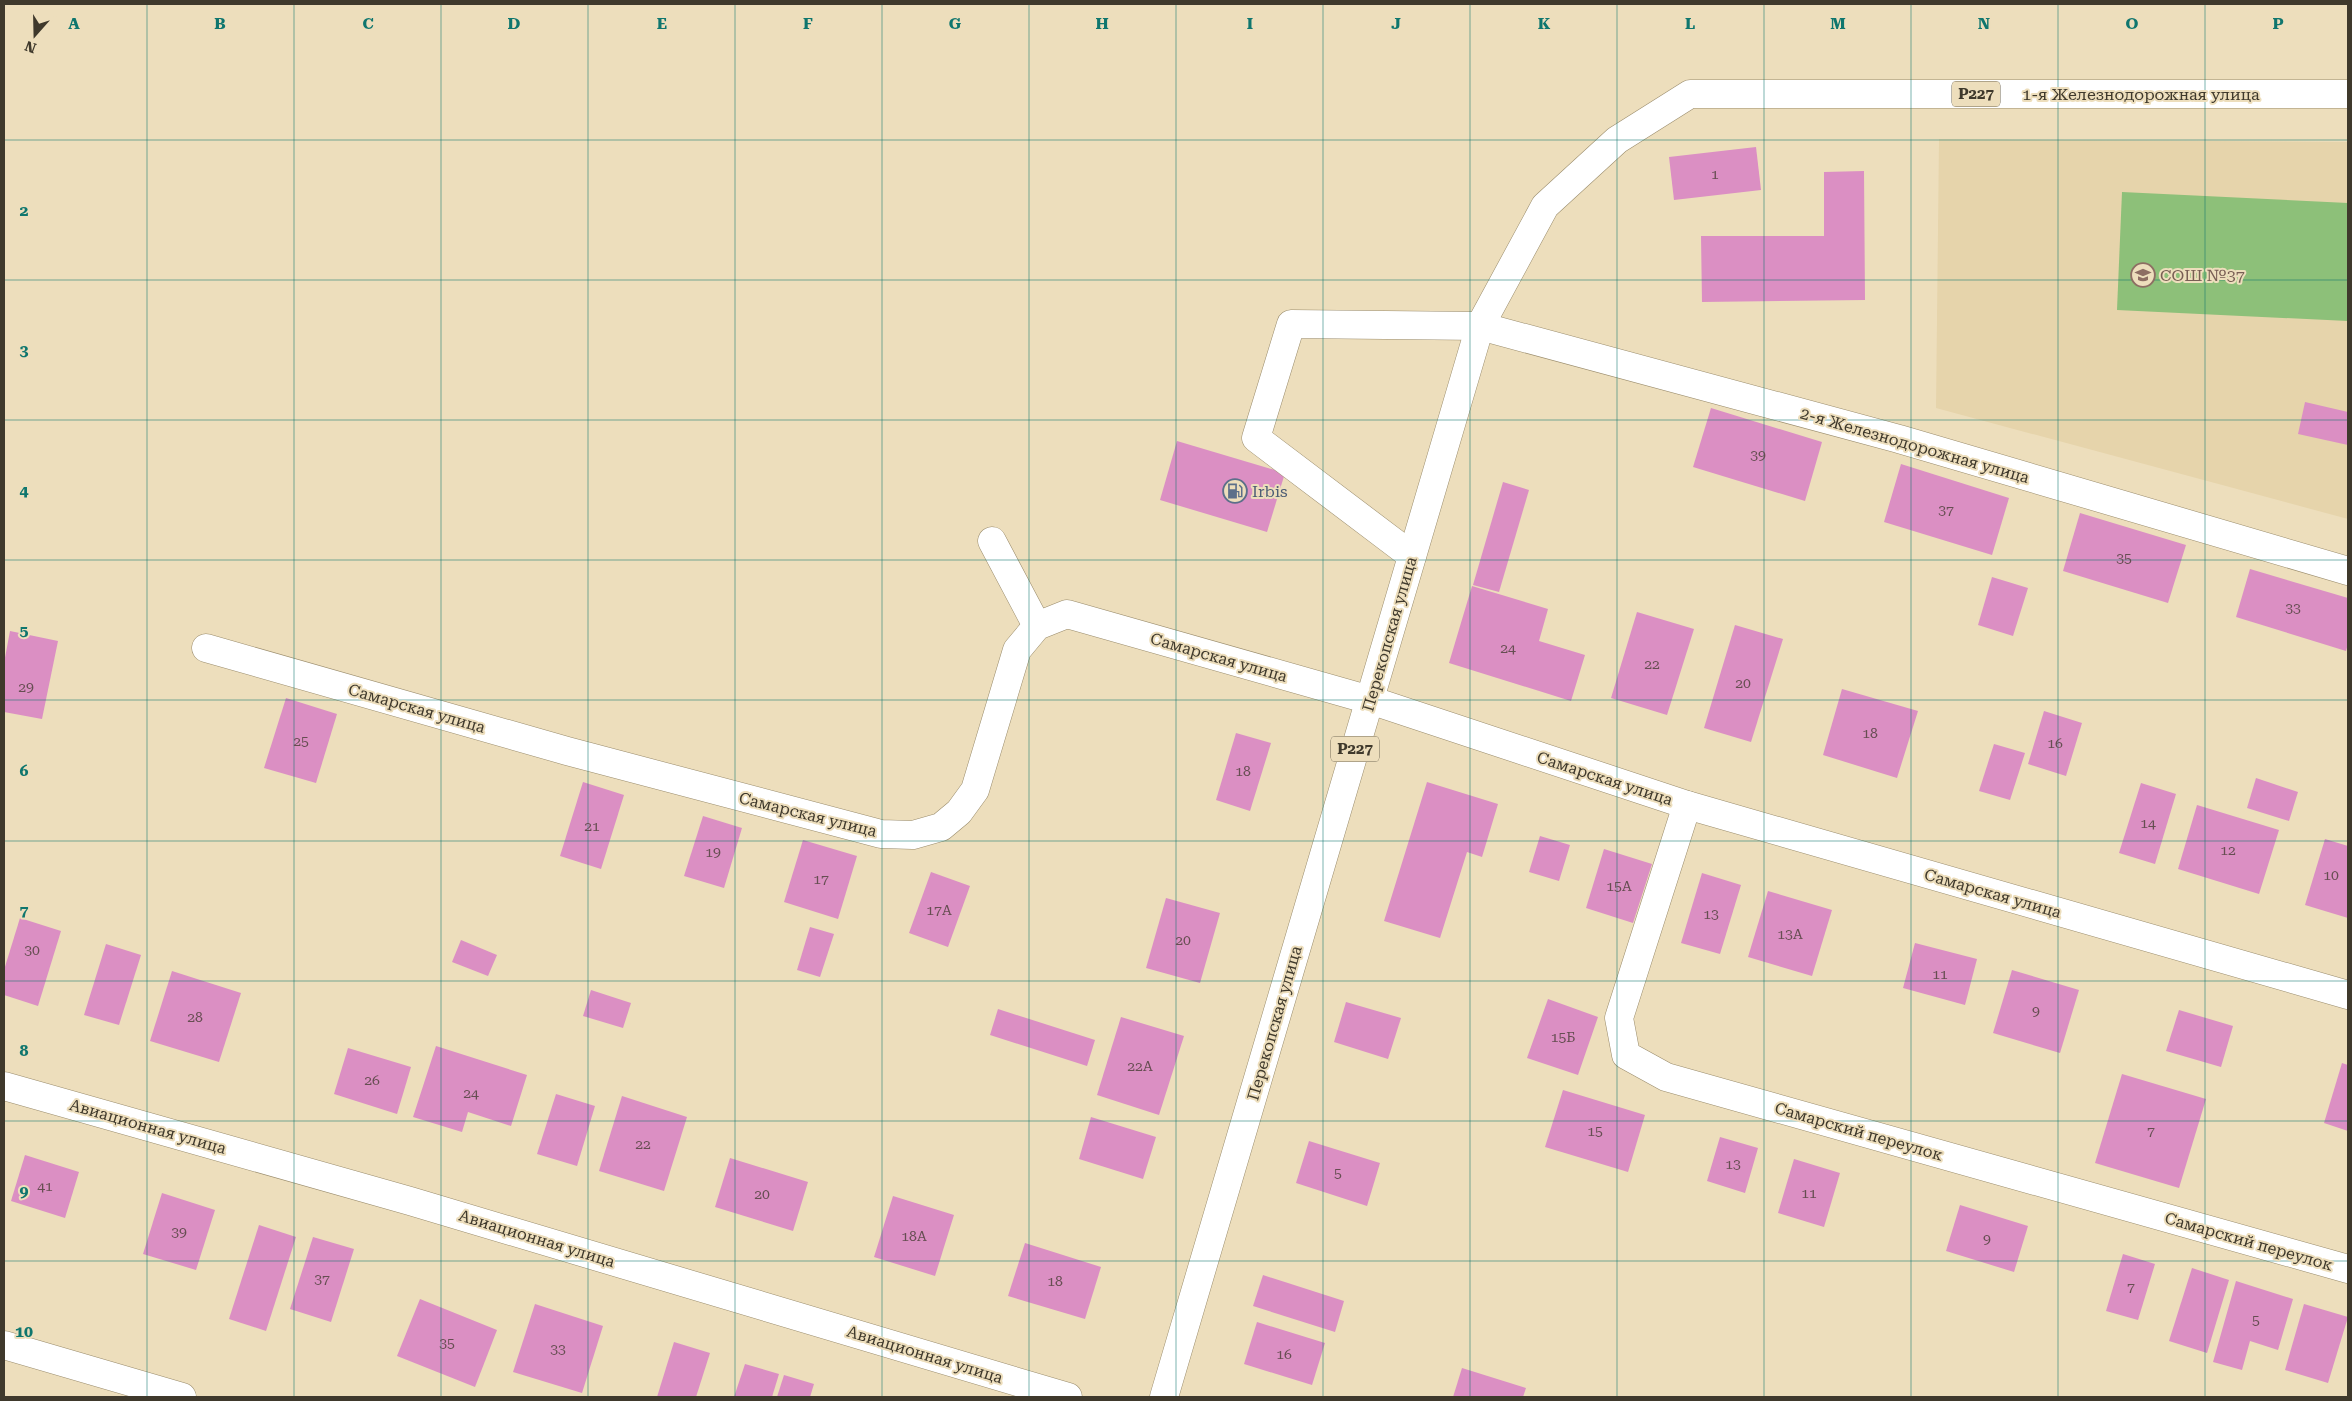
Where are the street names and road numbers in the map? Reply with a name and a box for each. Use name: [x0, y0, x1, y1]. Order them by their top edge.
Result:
road number: Р227: [1952, 82, 2000, 106]
street label: 1-я Железнодорожная улица: [2022, 85, 2260, 104]
street label: 2-я Железнодорожная улица: [1798, 404, 2032, 487]
street label: Перекопская улица: [1358, 554, 1421, 714]
street label: Самарская улица: [1148, 629, 1290, 686]
street label: Самарская улица: [346, 680, 488, 737]
road number: Р227: [1331, 736, 1379, 762]
street label: Самарская улица: [1535, 748, 1675, 809]
street label: Самарская улица: [737, 788, 879, 841]
street label: Самарская улица: [1922, 865, 2064, 922]
street label: Перекопская улица: [1243, 943, 1306, 1103]
street label: Авиационная улица: [67, 1095, 229, 1158]
street label: Самарский переулок: [1773, 1098, 1945, 1165]
street label: Авиационная улица: [457, 1206, 617, 1271]
street label: Самарский переулок: [2163, 1208, 2335, 1275]
street label: Авиационная улица: [845, 1322, 1005, 1387]

